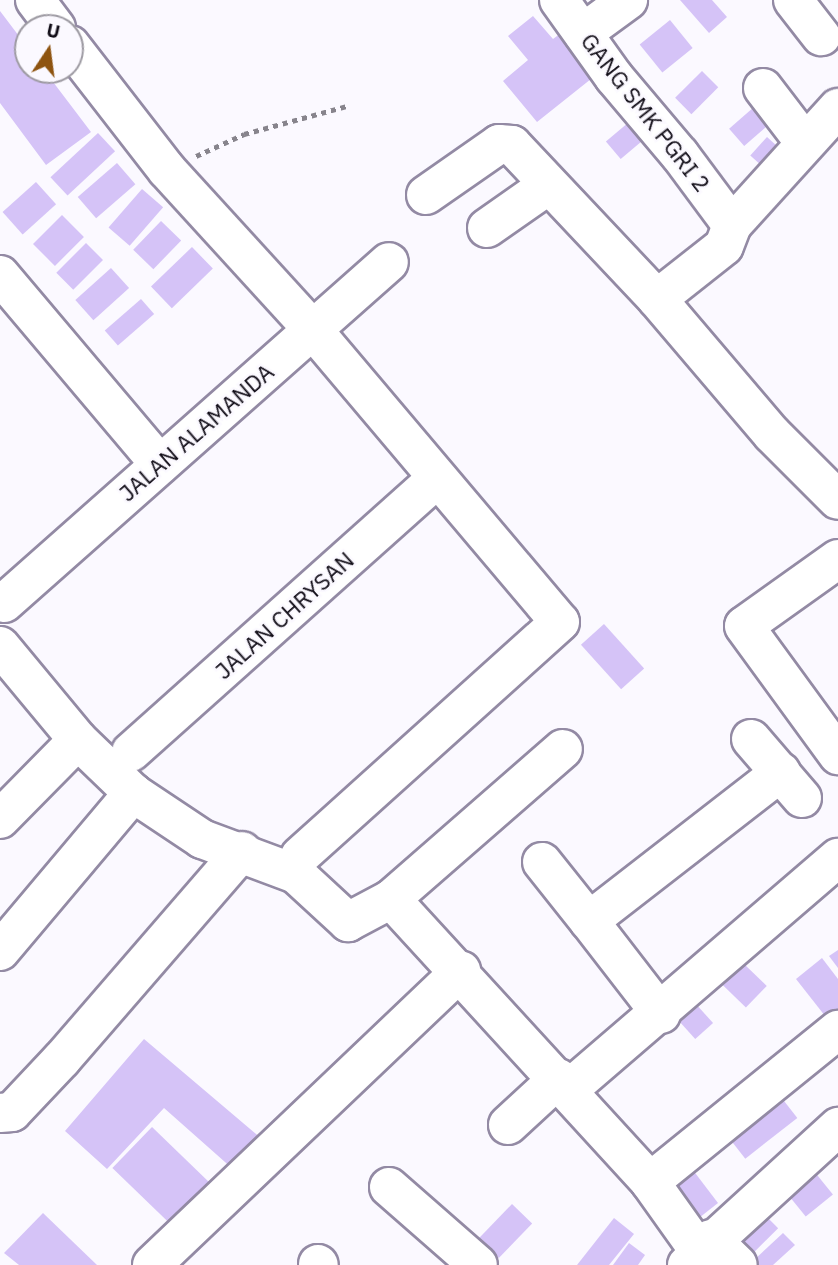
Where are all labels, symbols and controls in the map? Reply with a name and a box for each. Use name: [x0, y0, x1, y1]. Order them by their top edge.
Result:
north arrow: [14, 14, 84, 84]
text: U: [44, 17, 62, 44]
street label: GANG SMK PGRI 2: [576, 27, 716, 197]
street label: JALAN ALAMANDA: [113, 357, 279, 507]
street label: JALAN CHRYSAN: [209, 546, 359, 684]

